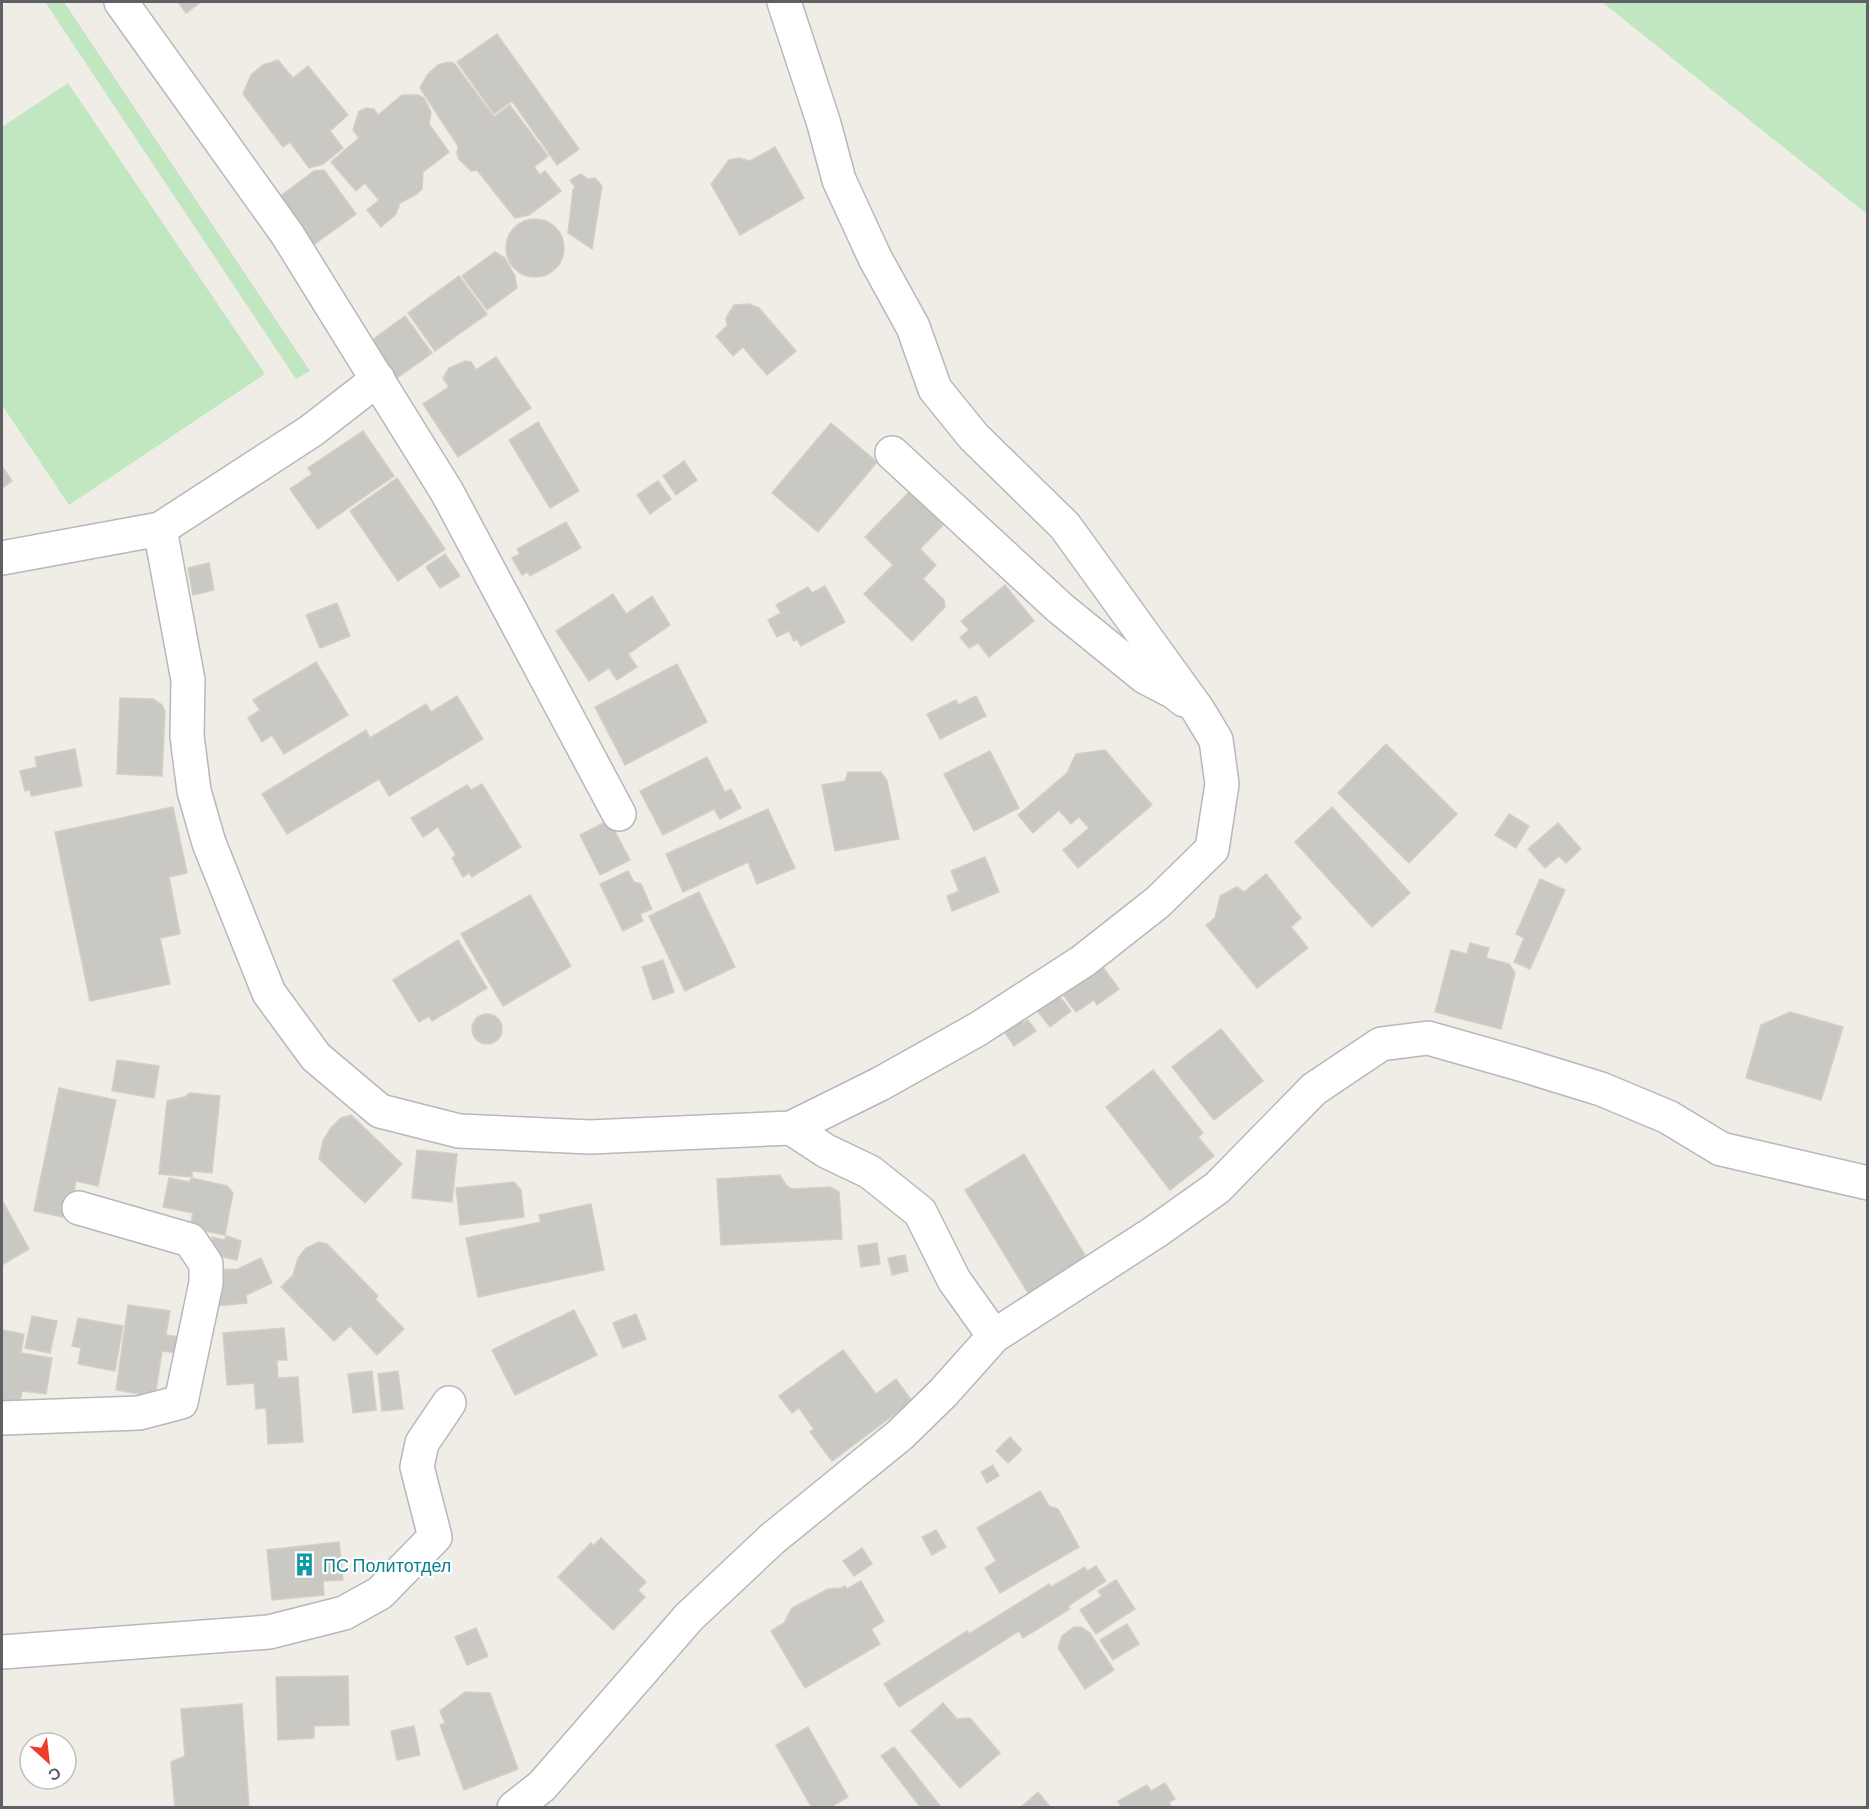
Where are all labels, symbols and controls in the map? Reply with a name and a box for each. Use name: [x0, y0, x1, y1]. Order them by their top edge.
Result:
building icon: ПС Политотдел: [292, 1552, 318, 1578]
place label: ПС Политотдел: [323, 1554, 451, 1576]
north arrow: [18, 1731, 78, 1791]
text: С: [45, 1764, 65, 1786]

